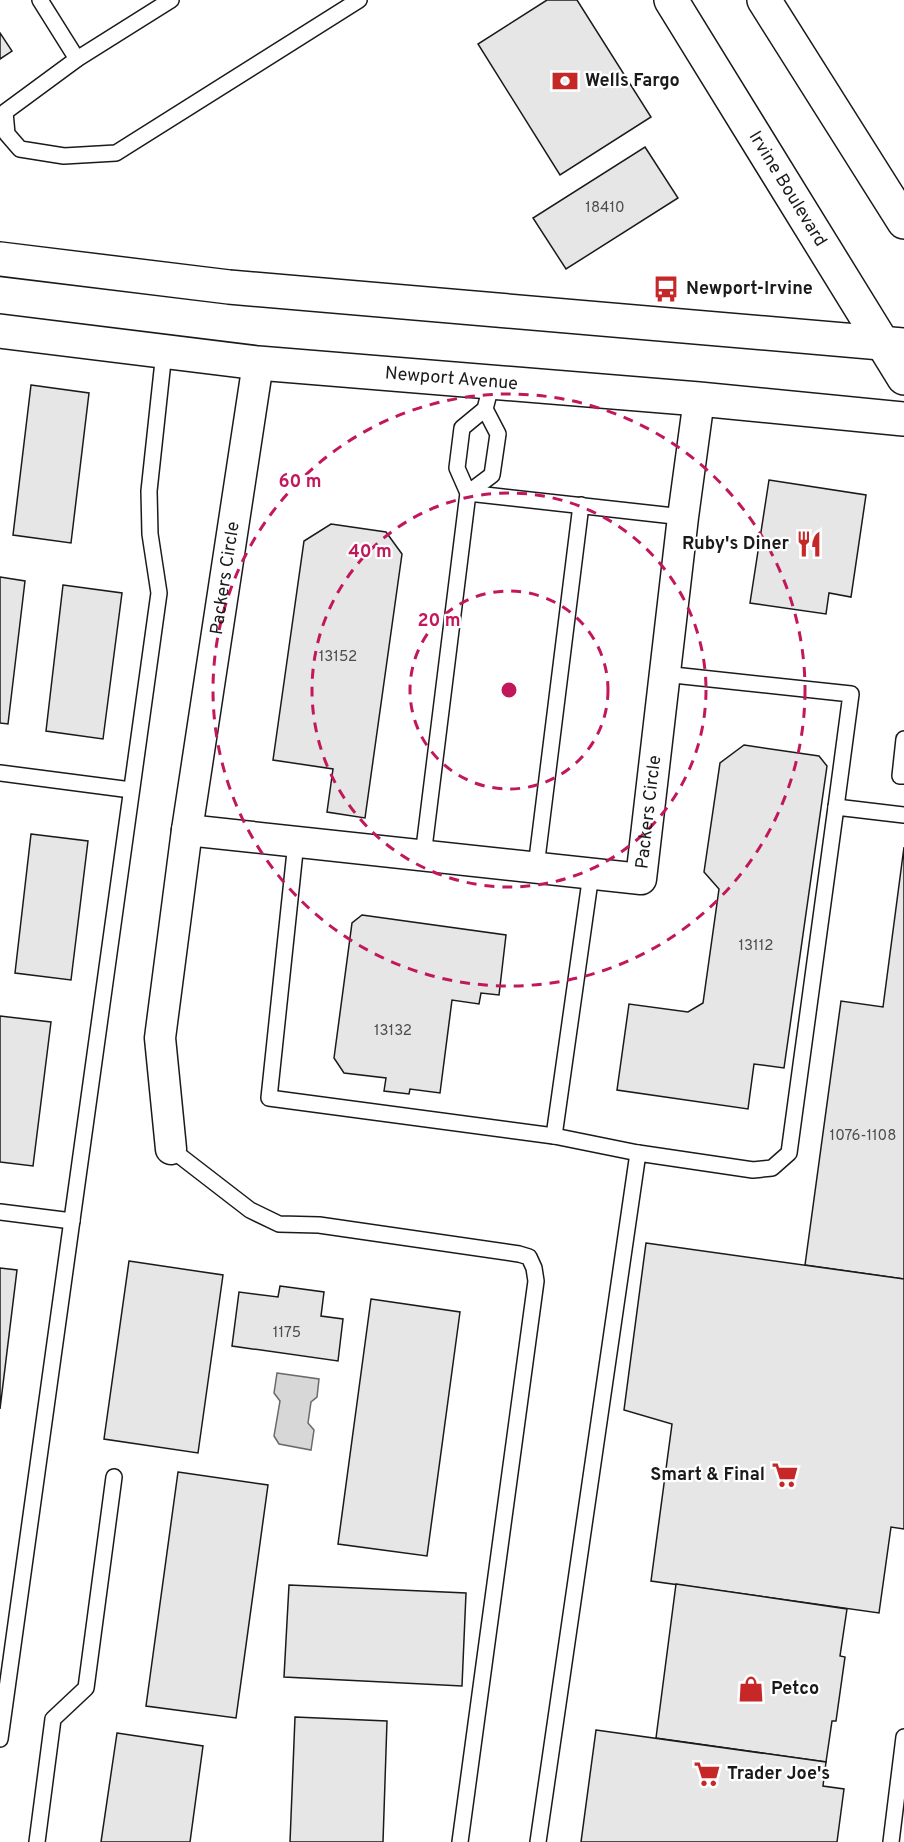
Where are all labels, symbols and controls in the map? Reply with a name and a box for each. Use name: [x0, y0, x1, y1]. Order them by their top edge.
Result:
bank icon: Wells Fargo: [550, 66, 580, 96]
place label: Wells Fargo: [585, 70, 680, 93]
street label: Irvine Boulevard: [743, 127, 832, 251]
house number: 18410: [585, 199, 625, 218]
bus stop icon: Newport-Irvine: [651, 274, 681, 304]
place label: Newport-Irvine: [686, 278, 813, 301]
street label: Newport Avenue: [384, 362, 519, 396]
text: 60 m: [278, 471, 322, 494]
street label: Packers Circle: [205, 520, 245, 636]
restaurant icon: Ruby's Diner: [794, 529, 824, 559]
place label: Ruby's Diner: [682, 533, 789, 556]
text: 40 m: [348, 541, 392, 564]
text: 20 m: [417, 610, 461, 633]
house number: 13152: [319, 648, 357, 667]
centre of rings: [499, 680, 519, 700]
street label: Packers Circle: [631, 754, 667, 870]
house number: 13112: [739, 937, 773, 956]
house number: 13132: [374, 1022, 412, 1041]
house number: 1076-1108: [830, 1127, 896, 1146]
house number: 1175: [273, 1324, 301, 1343]
supermarket icon: Smart & Final: [770, 1460, 800, 1490]
place label: Smart & Final: [650, 1464, 765, 1487]
shop icon: Petco: [736, 1674, 766, 1704]
place label: Petco: [771, 1678, 819, 1701]
supermarket icon: Trader Joe's: [692, 1759, 722, 1789]
place label: Trader Joe's: [727, 1763, 830, 1786]

